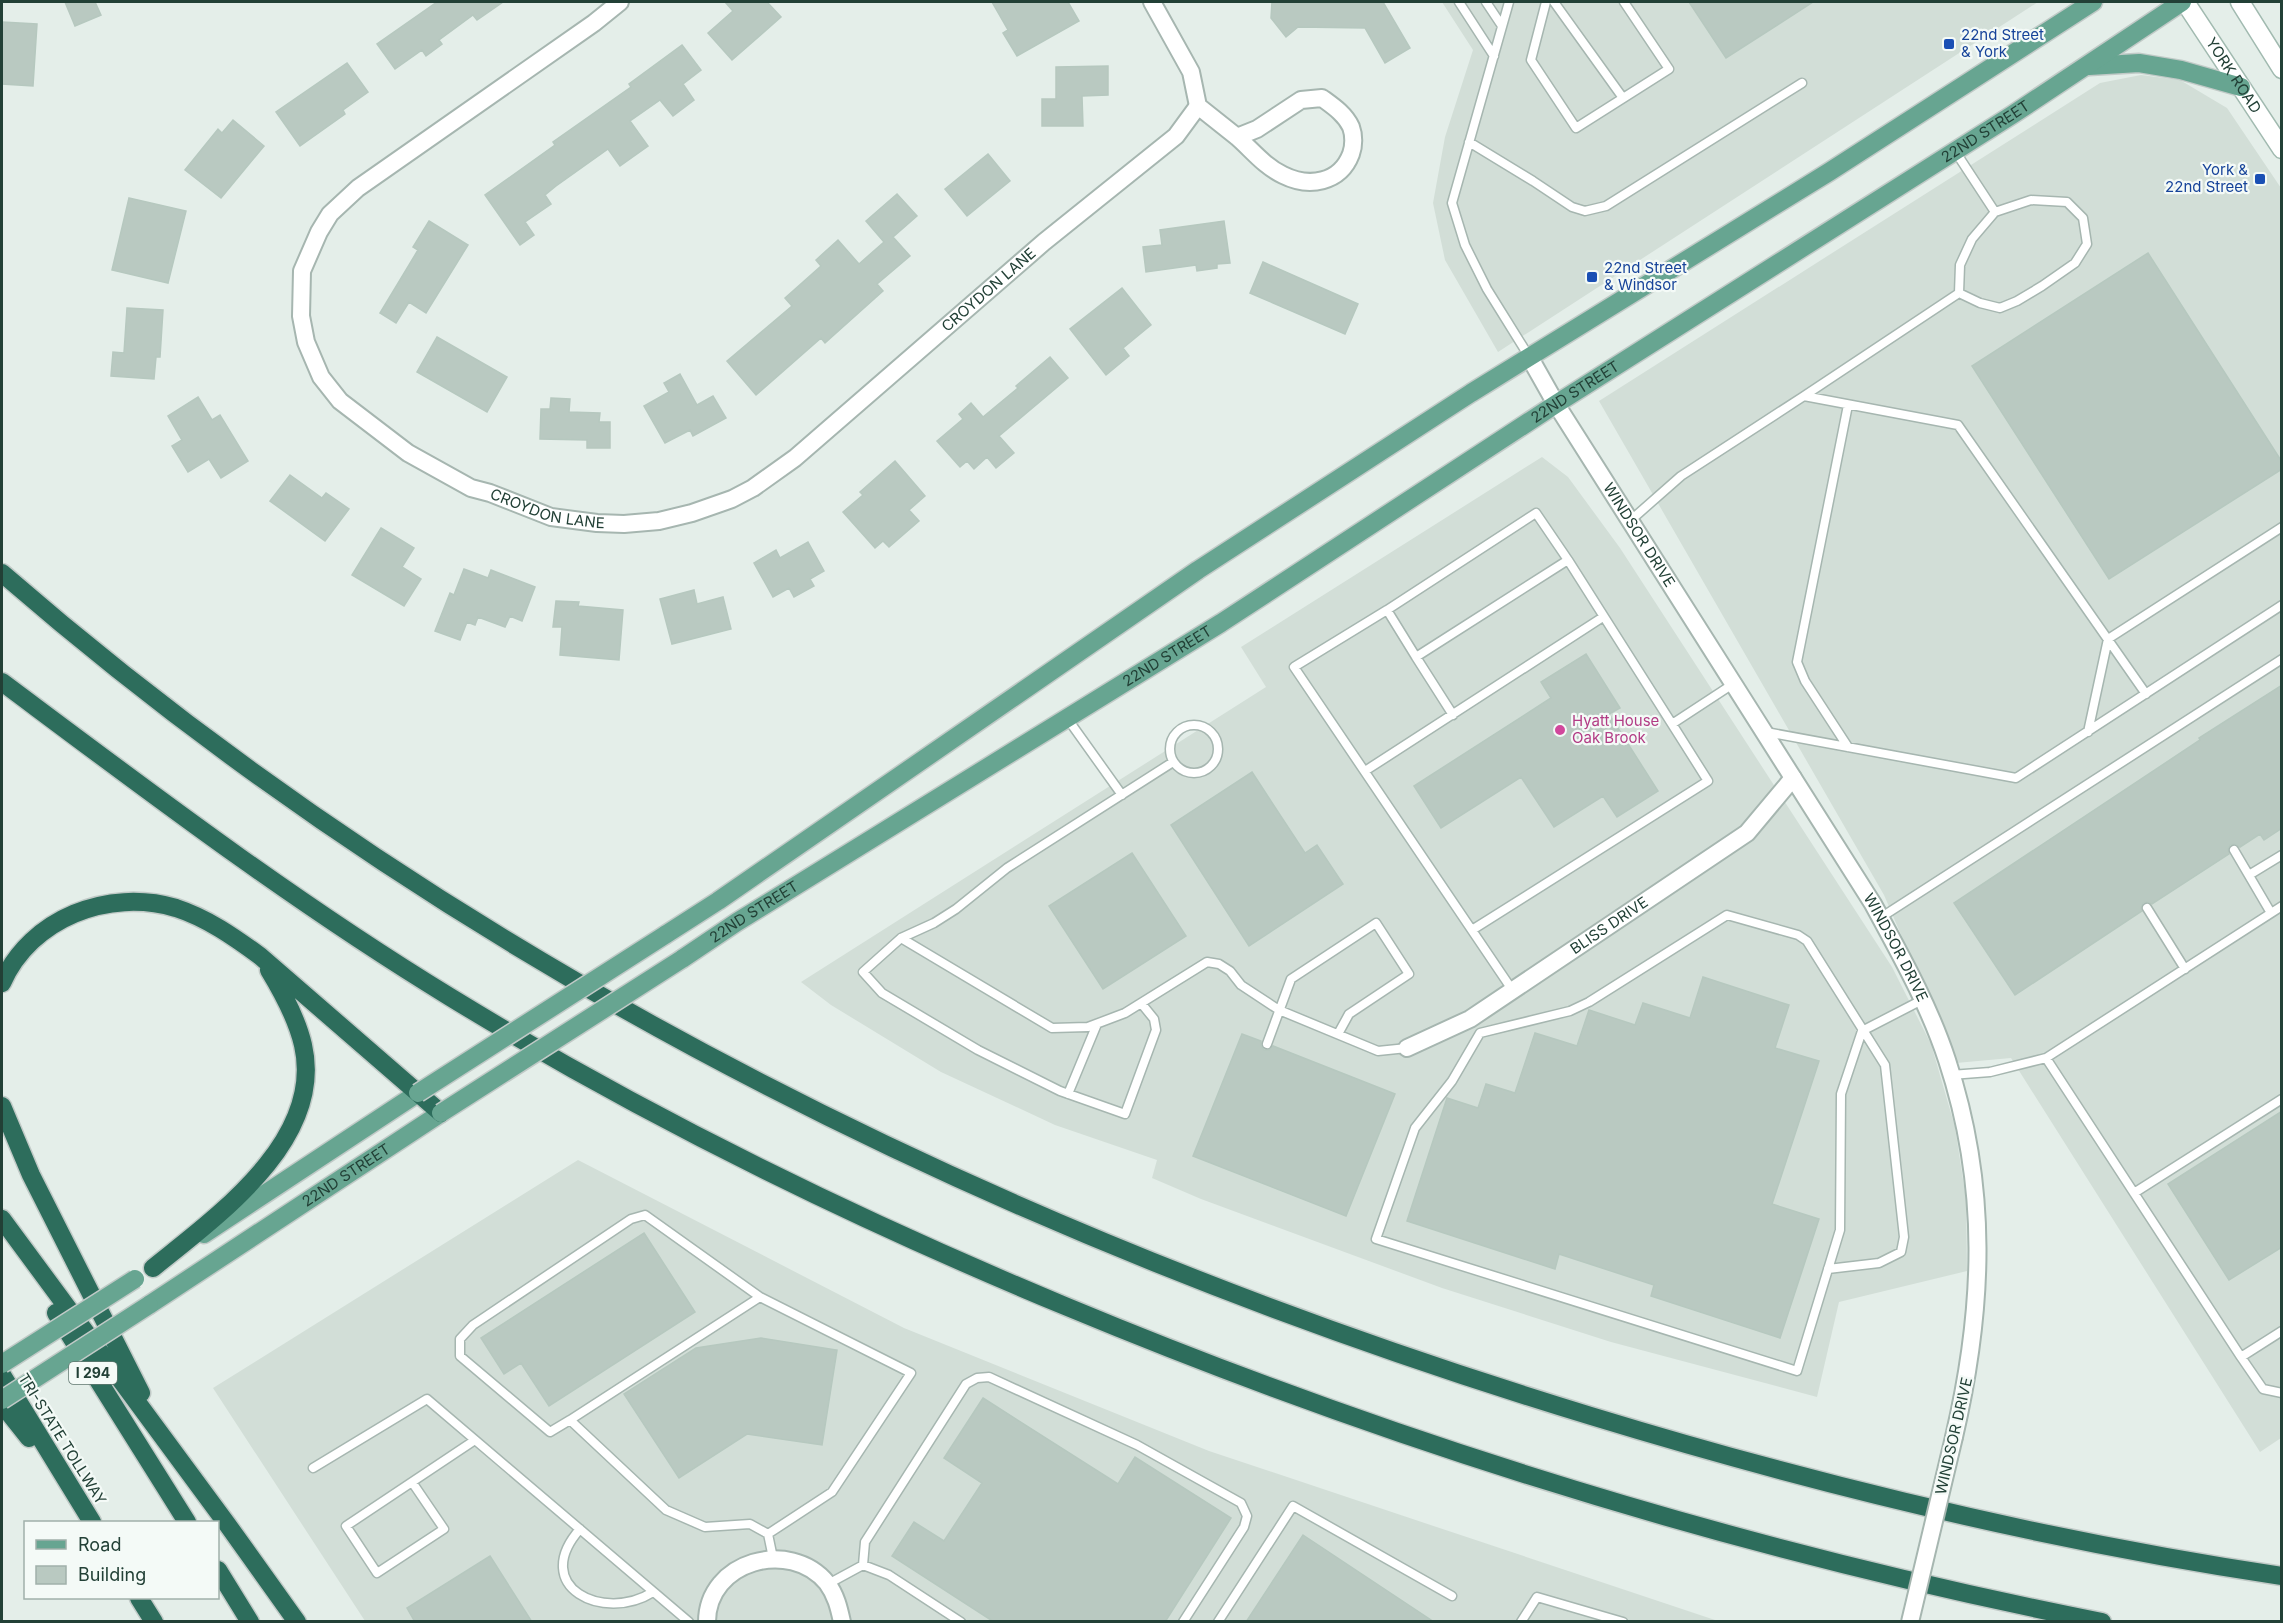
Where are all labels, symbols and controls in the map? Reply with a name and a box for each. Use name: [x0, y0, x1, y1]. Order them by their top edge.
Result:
place label: 22nd Street & York: [1961, 25, 2044, 61]
street label: YORK ROAD: [2202, 34, 2266, 117]
marker: 22nd Street & York: [1942, 37, 1956, 51]
street label: 22ND STREET: [1937, 96, 2033, 166]
place label: York & 22nd Street: [2165, 160, 2248, 196]
marker: York & 22nd Street: [2253, 172, 2267, 186]
street label: CROYDON LANE: [937, 243, 1040, 336]
place label: 22nd Street & Windsor: [1604, 258, 1687, 294]
marker: 22nd Street & Windsor: [1585, 270, 1599, 284]
street label: 22ND STREET: [1527, 356, 1623, 427]
street label: WINDSOR DRIVE: [1599, 479, 1680, 590]
street label: CROYDON LANE: [488, 484, 605, 532]
street label: 22ND STREET: [1119, 621, 1215, 691]
place label: Hyatt House Oak Brook: [1572, 711, 1659, 747]
marker: Hyatt House Oak Brook: [1553, 723, 1567, 737]
street label: 22ND STREET: [706, 876, 802, 947]
street label: WINDSOR DRIVE: [1860, 890, 1932, 1005]
street label: BLISS DRIVE: [1566, 892, 1651, 958]
street label: 22ND STREET: [298, 1139, 393, 1211]
road number: I 294: [69, 1362, 117, 1384]
street label: TRI-STATE TOLLWAY: [14, 1370, 111, 1508]
street label: WINDSOR DRIVE: [1931, 1375, 1976, 1496]
legend: [24, 1521, 219, 1599]
text: Road: [78, 1534, 121, 1555]
text: Building: [78, 1564, 146, 1585]

